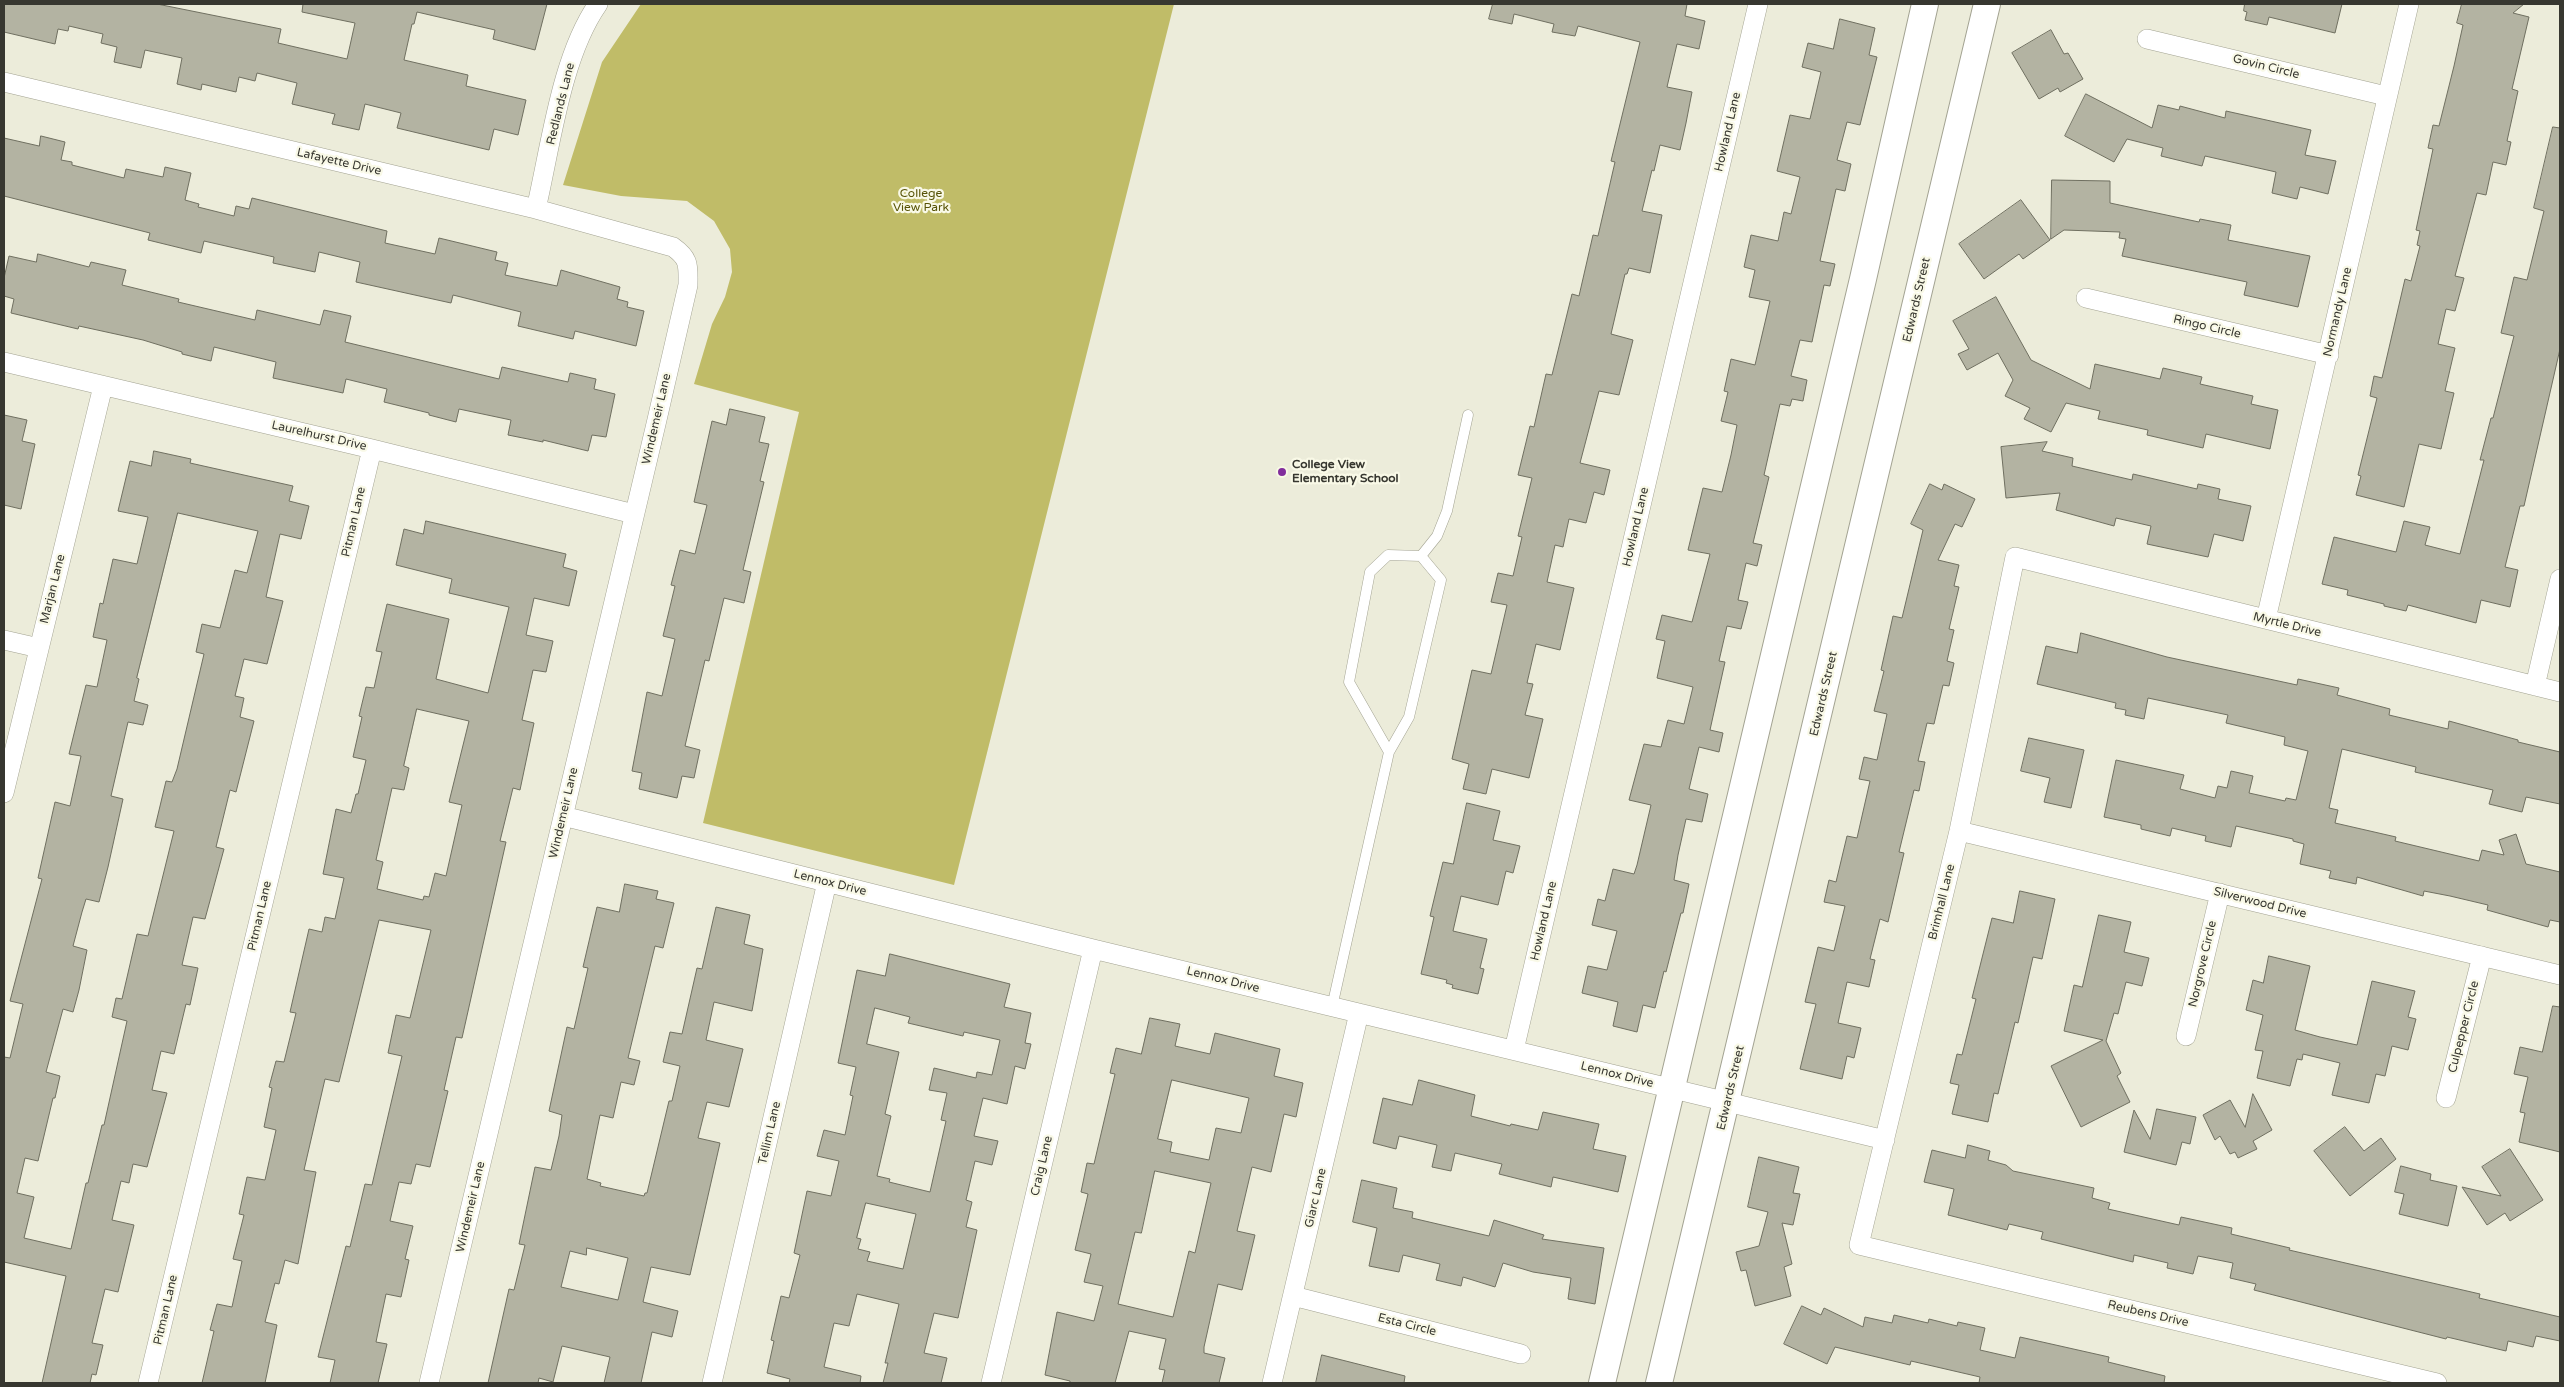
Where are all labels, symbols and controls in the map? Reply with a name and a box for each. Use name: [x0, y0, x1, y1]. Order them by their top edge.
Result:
street label: Govin Circle: [2231, 52, 2301, 82]
street label: Redlands Lane: [544, 61, 578, 147]
street label: Howland Lane: [1712, 91, 1744, 173]
street label: Lafayette Drive: [295, 145, 383, 179]
park label: College View Park: [893, 187, 949, 215]
street label: Edwards Street: [1900, 256, 1934, 344]
street label: Normandy Lane: [2321, 266, 2355, 358]
street label: Ringo Circle: [2172, 312, 2242, 342]
street label: Windemeir Lane: [640, 372, 674, 466]
street label: Laurelhurst Drive: [270, 418, 368, 454]
place label: College View Elementary School: [1292, 458, 1399, 486]
marker: College View Elementary School: [1276, 466, 1288, 478]
street label: Pitman Lane: [339, 486, 369, 558]
street label: Howland Lane: [1620, 486, 1652, 568]
street label: Marjan Lane: [37, 553, 69, 625]
street label: Myrtle Drive: [2252, 610, 2322, 640]
street label: Edwards Street: [1807, 650, 1841, 738]
street label: Windemeir Lane: [547, 766, 581, 860]
street label: Brimhall Lane: [1926, 863, 1958, 941]
street label: Lennox Drive: [792, 867, 868, 899]
street label: Pitman Lane: [245, 880, 275, 952]
street label: Howland Lane: [1528, 880, 1560, 962]
street label: Silverwood Drive: [2212, 885, 2308, 921]
street label: Norgrove Circle: [2186, 919, 2220, 1009]
street label: Lennox Drive: [1185, 964, 1261, 996]
street label: Culpepper Circle: [2446, 979, 2482, 1075]
street label: Edwards Street: [1714, 1044, 1748, 1132]
street label: Lennox Drive: [1579, 1059, 1655, 1091]
street label: Tellim Lane: [756, 1100, 784, 1166]
street label: Craig Lane: [1028, 1135, 1056, 1197]
street label: Windemeir Lane: [454, 1160, 488, 1254]
street label: Giarc Lane: [1302, 1167, 1330, 1229]
street label: Pitman Lane: [151, 1274, 181, 1346]
street label: Reubens Drive: [2106, 1298, 2190, 1330]
street label: Esta Circle: [1376, 1311, 1438, 1339]

